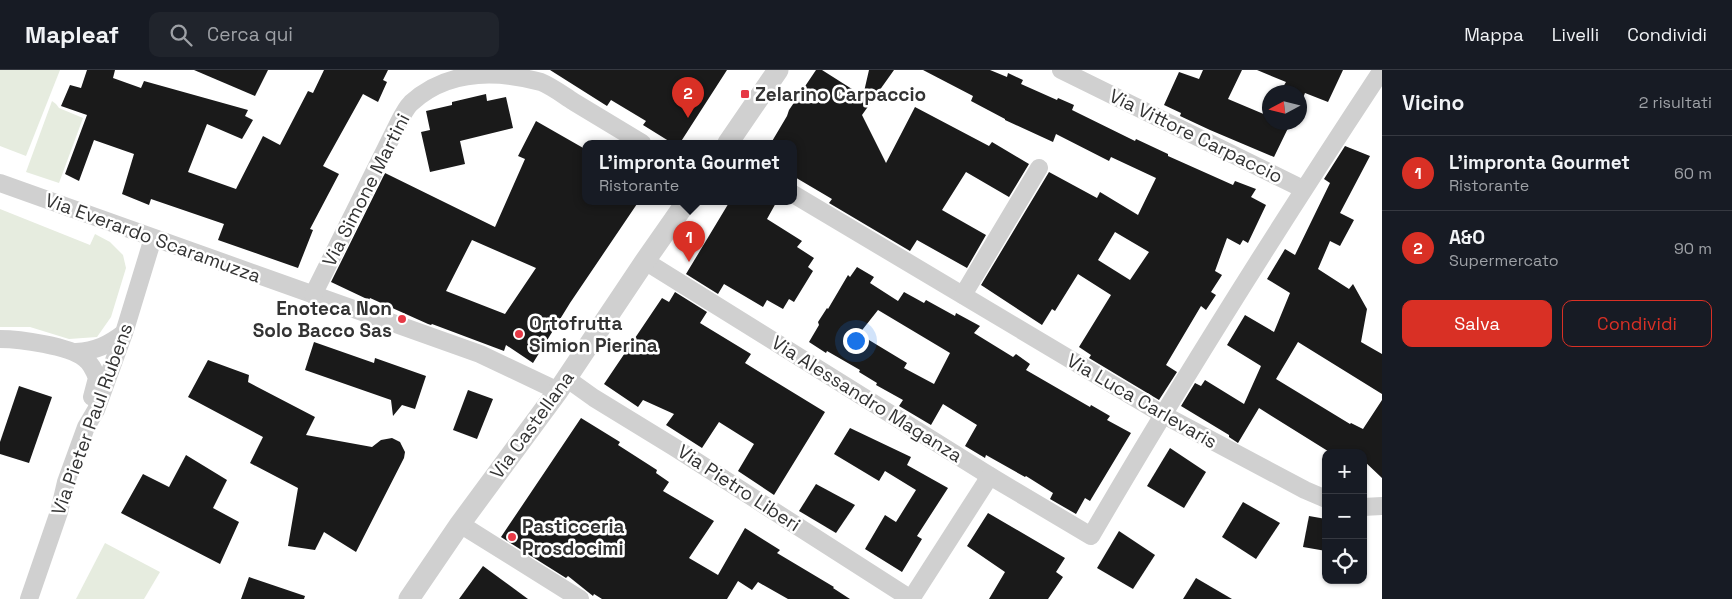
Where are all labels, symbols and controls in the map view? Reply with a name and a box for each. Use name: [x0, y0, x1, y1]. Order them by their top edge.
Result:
search box: [149, 12, 499, 57]
text: Mapleaf: [25, 19, 119, 50]
icon: search: [167, 21, 195, 49]
text: Cerca qui: [207, 22, 293, 47]
text: Mappa: [1464, 23, 1524, 46]
text: Livelli: [1552, 23, 1599, 46]
text: Condividi: [1627, 23, 1707, 46]
pin: 2: [672, 77, 704, 118]
place label: Zelarino Carpaccio: [755, 82, 926, 107]
street label: Via Vittore Carpaccio: [1105, 83, 1287, 189]
north arrow: [1262, 85, 1307, 130]
marker: Zelarino Carpaccio: [739, 88, 751, 100]
text: Vicino: [1402, 89, 1464, 116]
text: 2 risultati: [1639, 92, 1712, 113]
street label: Via Simone Martini: [317, 109, 415, 271]
popup: [582, 140, 797, 205]
text: L'impronta Gourmet: [599, 150, 780, 175]
text: L'impronta Gourmet: [1449, 150, 1630, 175]
text: 1: [1414, 163, 1422, 184]
text: 60 m: [1674, 163, 1712, 184]
text: Ristorante: [599, 175, 679, 196]
text: Ristorante: [1449, 175, 1529, 196]
street label: Via Everardo Scaramuzza: [42, 187, 264, 289]
pin: 1: [673, 221, 705, 262]
text: A&O: [1449, 225, 1485, 250]
text: 2: [1413, 238, 1423, 259]
text: 90 m: [1674, 238, 1712, 259]
text: Supermercato: [1449, 250, 1559, 271]
place label: Enoteca Non Solo Bacco Sas: [253, 296, 392, 343]
button: Salva: [1402, 300, 1552, 347]
button: Condividi: [1562, 300, 1712, 347]
place label: Ortofrutta Simion Pierina: [529, 311, 658, 358]
marker: Enoteca Non Solo Bacco Sas: [396, 313, 408, 325]
street label: Via Pieter Paul Rubens: [46, 319, 138, 519]
marker: Ortofrutta Simion Pierina: [513, 328, 525, 340]
your location: [843, 328, 869, 354]
street label: Via Alessandro Maganza: [767, 330, 967, 468]
street label: Via Luca Carlevaris: [1062, 348, 1222, 454]
street label: Via Castellana: [484, 366, 580, 484]
street label: Via Pietro Liberi: [673, 439, 805, 537]
map controls: [1322, 449, 1367, 584]
button: +: [1322, 449, 1367, 494]
button: −: [1322, 494, 1367, 539]
place label: Pasticceria Prosdocimi: [522, 514, 624, 561]
marker: Pasticceria Prosdocimi: [506, 531, 518, 543]
button: locate: [1322, 539, 1367, 584]

